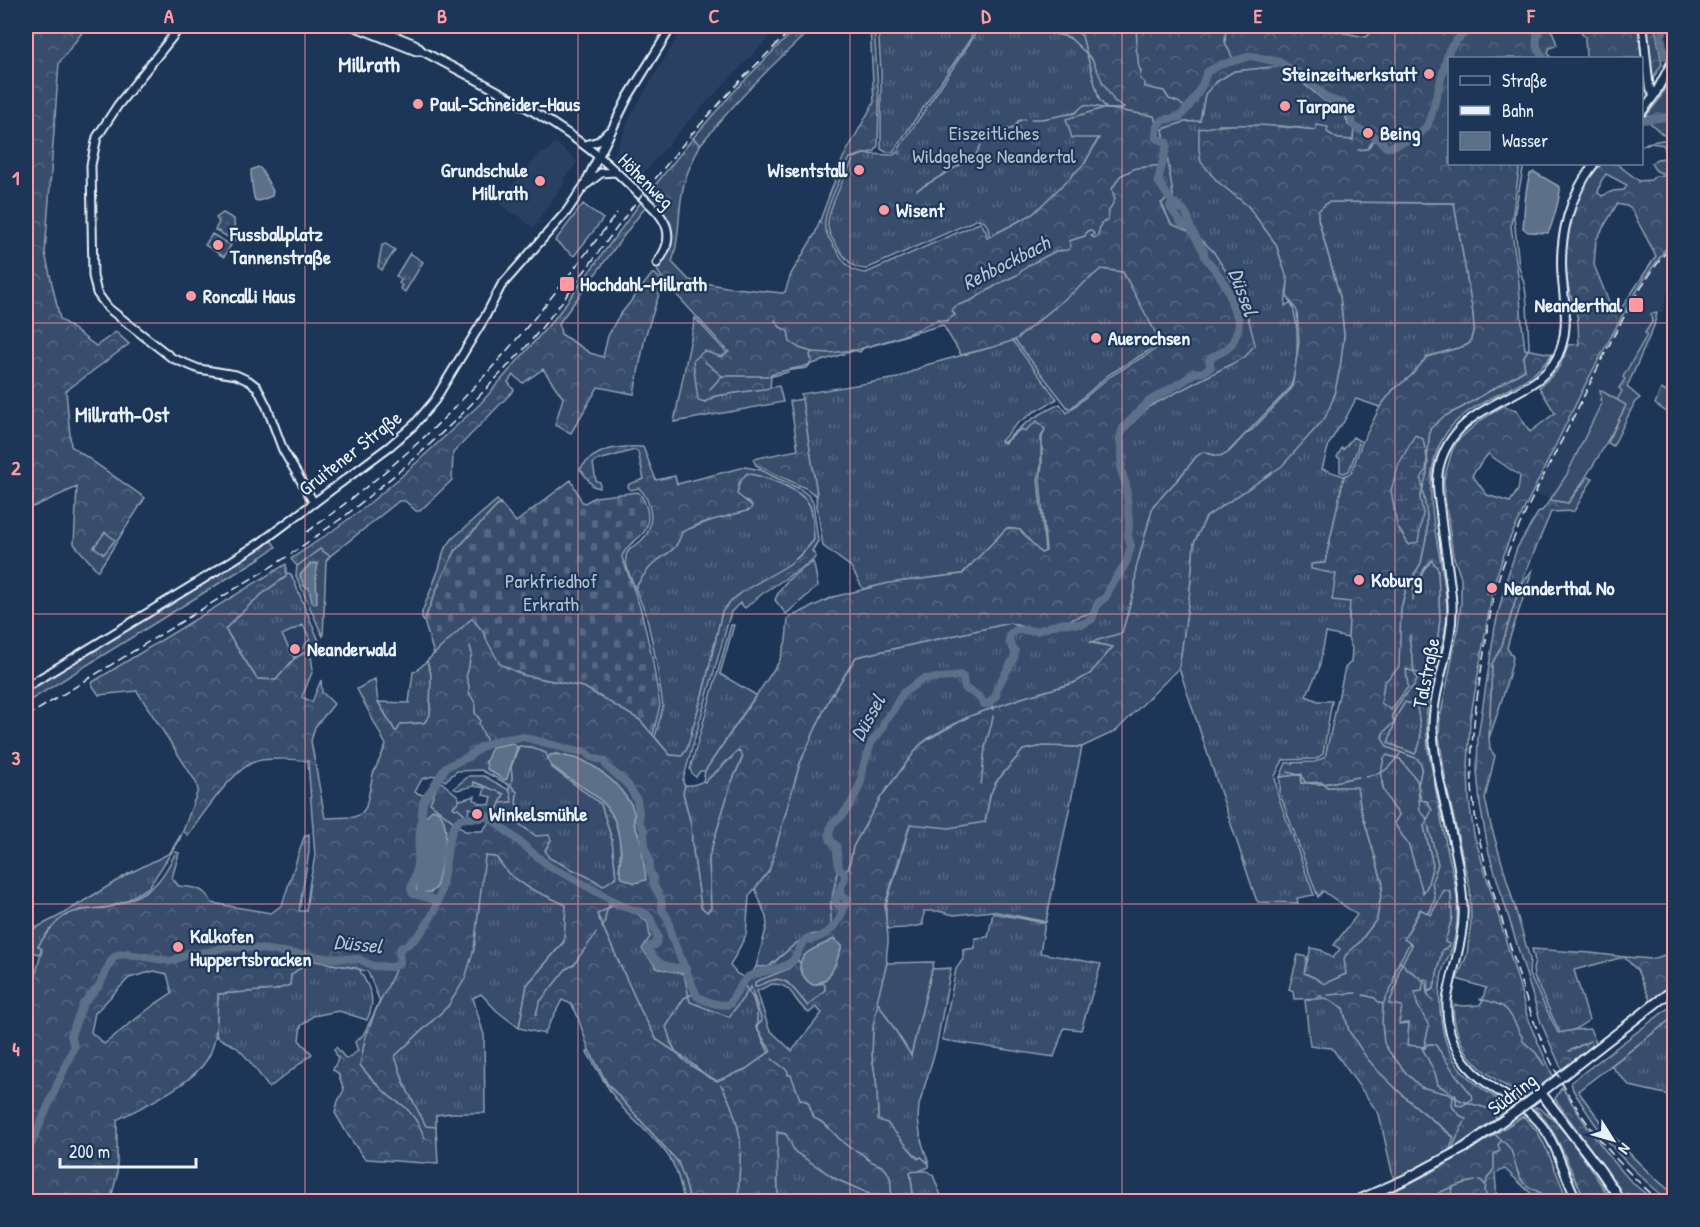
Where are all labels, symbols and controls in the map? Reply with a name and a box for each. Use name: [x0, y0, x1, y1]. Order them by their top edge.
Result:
text: A: [164, 2, 174, 29]
text: B: [437, 2, 447, 29]
text: C: [709, 2, 720, 29]
text: D: [981, 2, 991, 29]
text: E: [1254, 2, 1263, 29]
text: F: [1526, 2, 1536, 29]
district label: Millrath: [338, 49, 400, 79]
legend: [1448, 57, 1643, 165]
place label: Steinzeitwerkstatt: [1282, 60, 1418, 87]
marker: Steinzeitwerkstatt: [1422, 67, 1436, 81]
text: Straße: [1502, 68, 1547, 93]
place label: Paul-Schneider-Haus: [430, 90, 580, 117]
place label: Tarpane: [1296, 92, 1355, 120]
marker: Paul-Schneider-Haus: [411, 97, 425, 111]
text: Bahn: [1502, 98, 1534, 123]
marker: Tarpane: [1278, 99, 1292, 113]
park label: Eiszeitliches Wildgehege Neandertal: [912, 119, 1076, 169]
place label: Being: [1380, 119, 1421, 147]
marker: Being: [1361, 126, 1375, 140]
text: Wasser: [1502, 128, 1548, 153]
street label: Höhenweg: [612, 147, 680, 215]
place label: Grundschule Millrath: [441, 156, 529, 206]
place label: Wisentstall: [768, 156, 848, 183]
marker: Wisentstall: [852, 163, 866, 177]
text: 1: [12, 164, 20, 191]
marker: Grundschule Millrath: [533, 174, 547, 188]
place label: Wisent: [896, 196, 946, 223]
marker: Wisent: [877, 203, 891, 217]
place label: Fussballplatz Tannenstraße: [229, 220, 331, 271]
water label: Rehbockbach: [957, 228, 1056, 297]
marker: Fussballplatz Tannenstraße: [211, 238, 225, 252]
water label: Düssel: [1222, 264, 1266, 321]
place label: Hochdahl-Millrath: [580, 270, 707, 297]
marker: Hochdahl-Millrath: [558, 275, 576, 293]
place label: Roncalli Haus: [203, 282, 296, 309]
marker: Roncalli Haus: [184, 289, 198, 303]
place label: Neanderthal: [1535, 291, 1623, 318]
marker: Neanderthal: [1627, 296, 1645, 314]
place label: Auerochsen: [1108, 324, 1190, 351]
marker: Auerochsen: [1089, 331, 1103, 345]
district label: Millrath-Ost: [75, 400, 170, 429]
street label: Gruitener Straße: [292, 404, 407, 501]
text: 2: [11, 454, 21, 481]
place label: Koburg: [1371, 566, 1422, 594]
park label: Parkfriedhof Erkrath: [505, 567, 597, 617]
marker: Koburg: [1352, 573, 1366, 587]
place label: Neanderthal No: [1504, 574, 1615, 601]
marker: Neanderthal No: [1485, 581, 1499, 595]
place label: Neanderwald: [307, 635, 396, 662]
street label: Talstraße: [1405, 635, 1446, 710]
marker: Neanderwald: [288, 642, 302, 656]
water label: Düssel: [843, 688, 893, 746]
text: 3: [12, 744, 21, 771]
place label: Winkelsmühle: [489, 800, 587, 827]
marker: Winkelsmühle: [470, 807, 484, 821]
place label: Kalkofen Huppertsbracken: [190, 922, 312, 973]
water label: Düssel: [332, 927, 385, 961]
marker: Kalkofen Huppertsbracken: [171, 940, 185, 954]
text: 4: [12, 1035, 20, 1062]
street label: Südring: [1482, 1066, 1542, 1121]
north arrow: [1583, 1110, 1643, 1170]
scale bar: [60, 1131, 196, 1169]
text: 200 m: [69, 1139, 110, 1164]
text: N: [1613, 1139, 1636, 1159]

